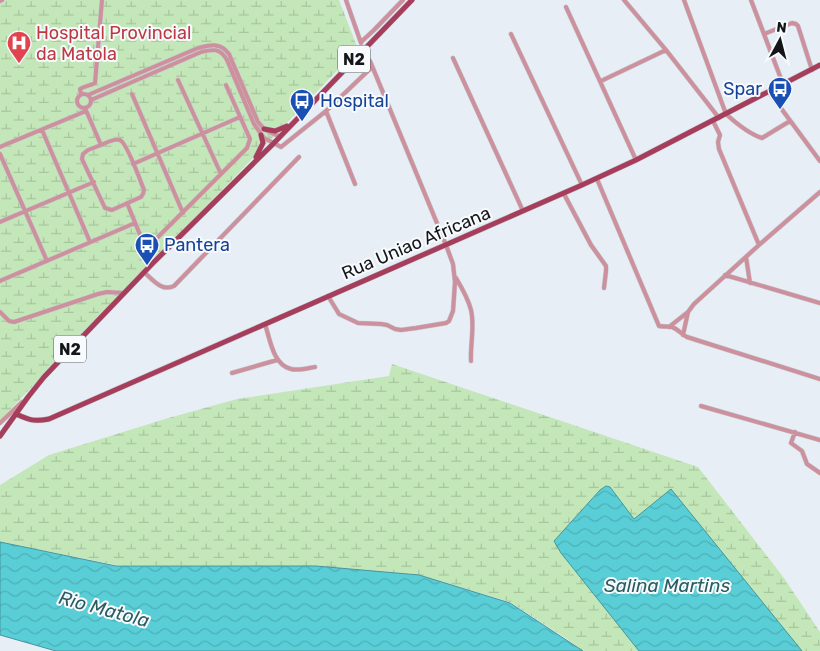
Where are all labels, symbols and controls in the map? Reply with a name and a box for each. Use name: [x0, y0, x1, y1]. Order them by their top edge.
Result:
north arrow: [755, 15, 805, 65]
text: N: [775, 19, 788, 37]
place label: Hospital Provincial da Matola: [36, 22, 191, 65]
hospital icon: Hospital Provincial da Matola: [6, 30, 32, 64]
road number: N2: [338, 46, 370, 72]
bus stop icon: Spar: [767, 76, 793, 110]
place label: Spar: [723, 78, 762, 100]
bus stop icon: Hospital: [289, 88, 315, 122]
place label: Hospital: [320, 90, 389, 112]
street label: Rua Uniao Africana: [338, 202, 494, 284]
bus stop icon: Pantera: [134, 232, 160, 266]
place label: Pantera: [164, 234, 230, 256]
road number: N2: [54, 336, 86, 362]
water label: Salina Martins: [604, 574, 730, 597]
water label: Rio Matola: [56, 586, 152, 632]

